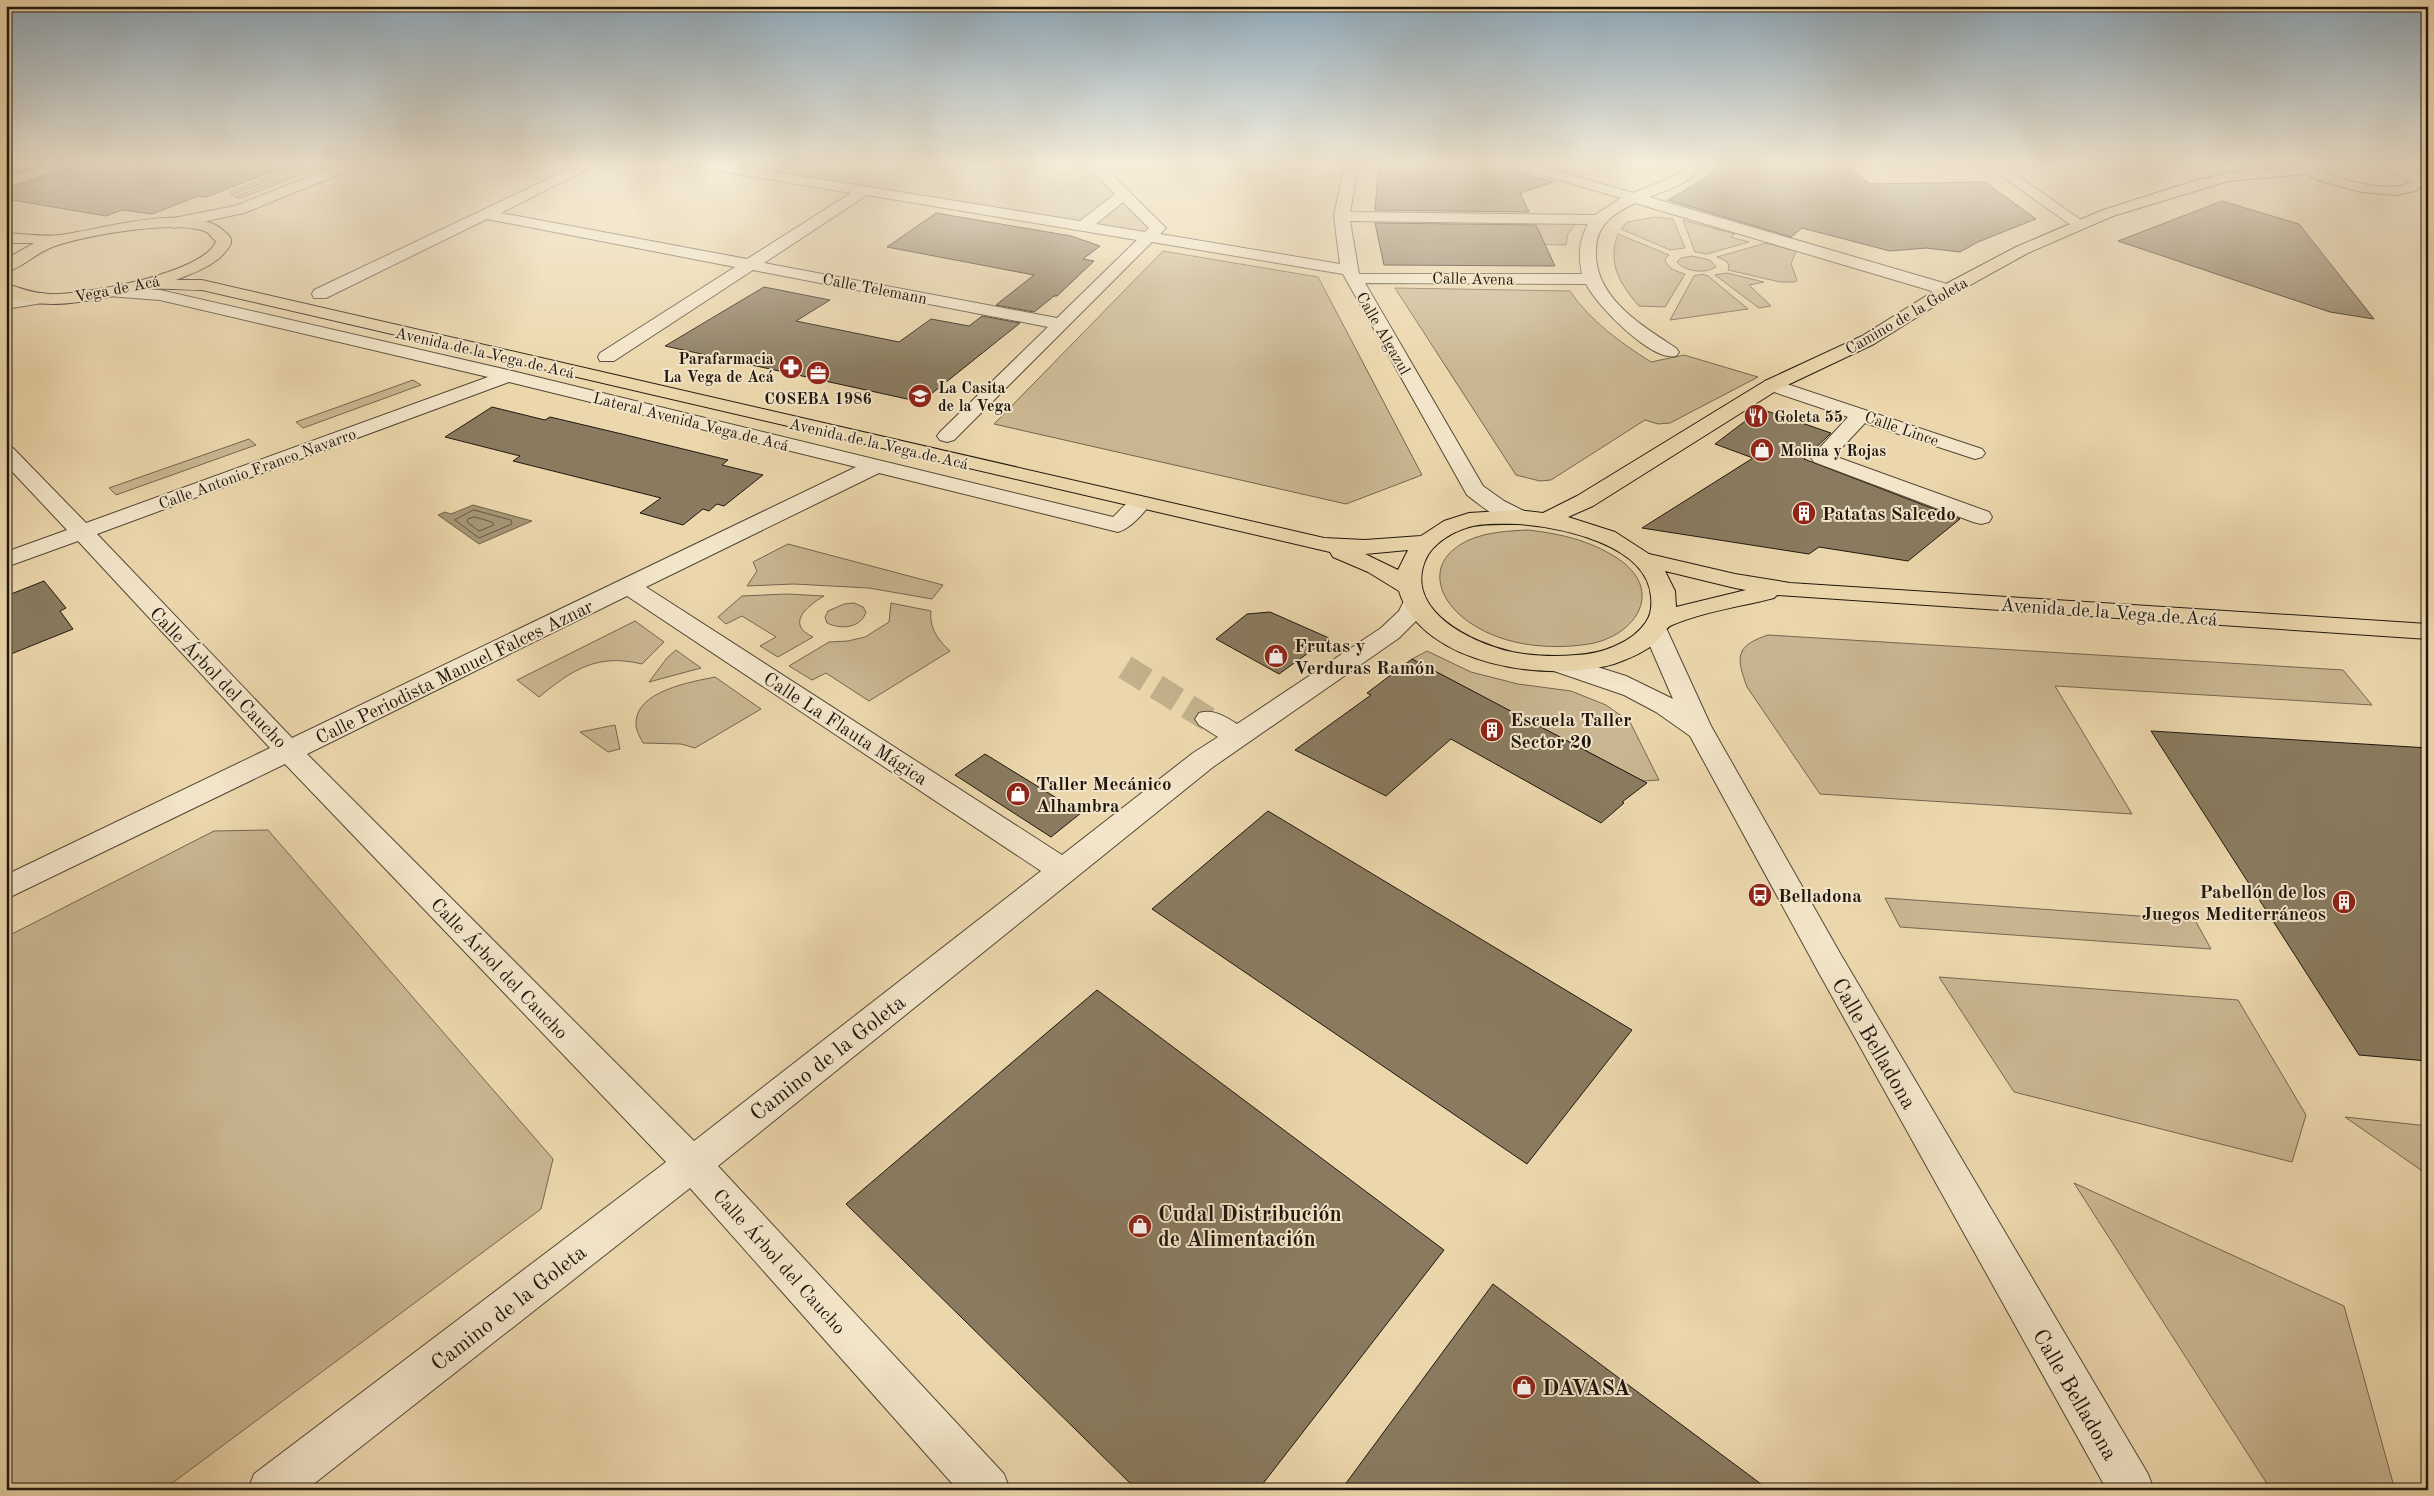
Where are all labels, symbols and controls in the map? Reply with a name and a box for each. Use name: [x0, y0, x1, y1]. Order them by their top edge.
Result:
street label: Calle Avena: [1432, 271, 1514, 289]
street label: Calle Telemann: [821, 272, 929, 308]
street label: Vega de Acá: [73, 274, 161, 306]
street label: Camino de la Goleta: [1843, 275, 1971, 358]
street label: Calle Algazul: [1352, 290, 1412, 378]
street label: Avenida de la Vega de Acá: [393, 326, 576, 382]
place label: Parafarmacia La Vega de Acá: [663, 352, 774, 386]
pharmacy icon: Parafarmacia La Vega de Acá: [778, 354, 804, 380]
office icon: COSEBA 1986: [805, 360, 831, 386]
place label: La Casita de la Vega: [938, 381, 1012, 415]
school or university icon: La Casita de la Vega: [907, 383, 933, 409]
street label: Lateral Avenida Vega de Acá: [591, 391, 790, 455]
place label: COSEBA 1986: [764, 392, 872, 408]
restaurant icon: Goleta 55: [1743, 403, 1769, 429]
place label: Goleta 55: [1774, 410, 1843, 426]
street label: Calle Lince: [1862, 410, 1940, 450]
street label: Avenida de la Vega de Acá: [787, 417, 970, 473]
street label: Calle Antonio Franco Navarro: [157, 427, 359, 513]
shop icon: Molina y Rojas: [1749, 437, 1775, 463]
place label: Molina y Rojas: [1780, 444, 1886, 460]
building icon: Patatas Salcedo: [1791, 500, 1817, 526]
place label: Patatas Salcedo: [1822, 506, 1956, 525]
street label: Avenida de la Vega de Acá: [2000, 596, 2219, 631]
street label: Calle Periodista Manuel Falces Aznar: [313, 598, 597, 749]
street label: Calle Árbol del Caucho: [145, 602, 292, 753]
place label: Frutas y Verduras Ramón: [1294, 638, 1435, 679]
shop icon: Frutas y Verduras Ramón: [1263, 643, 1289, 669]
street label: Calle La Flauta Mágica: [759, 670, 930, 790]
place label: Escuela Taller Sector 20: [1510, 712, 1632, 753]
building icon: Escuela Taller Sector 20: [1479, 717, 1505, 743]
place label: Taller Mecánico Alhambra: [1036, 776, 1172, 817]
shop icon: Taller Mecánico Alhambra: [1005, 781, 1031, 807]
bus stop icon: Belladona: [1747, 882, 1773, 908]
place label: Pabellón de los Juegos Mediterráneos: [2142, 884, 2326, 925]
place label: Belladona: [1778, 888, 1862, 907]
building icon: Pabellón de los Juegos Mediterráneos: [2331, 889, 2357, 915]
street label: Calle Árbol del Caucho: [426, 893, 573, 1044]
street label: Calle Belladona: [1827, 975, 1920, 1113]
street label: Camino de la Goleta: [747, 991, 910, 1126]
street label: Calle Árbol del Caucho: [708, 1184, 851, 1339]
place label: Cudal Distribución de Alimentación: [1158, 1204, 1342, 1251]
shop icon: Cudal Distribución de Alimentación: [1127, 1213, 1153, 1239]
street label: Camino de la Goleta: [428, 1241, 591, 1376]
street label: Calle Belladona: [2028, 1326, 2121, 1464]
shop icon: DAVASA: [1511, 1374, 1537, 1400]
place label: DAVASA: [1542, 1378, 1631, 1400]

